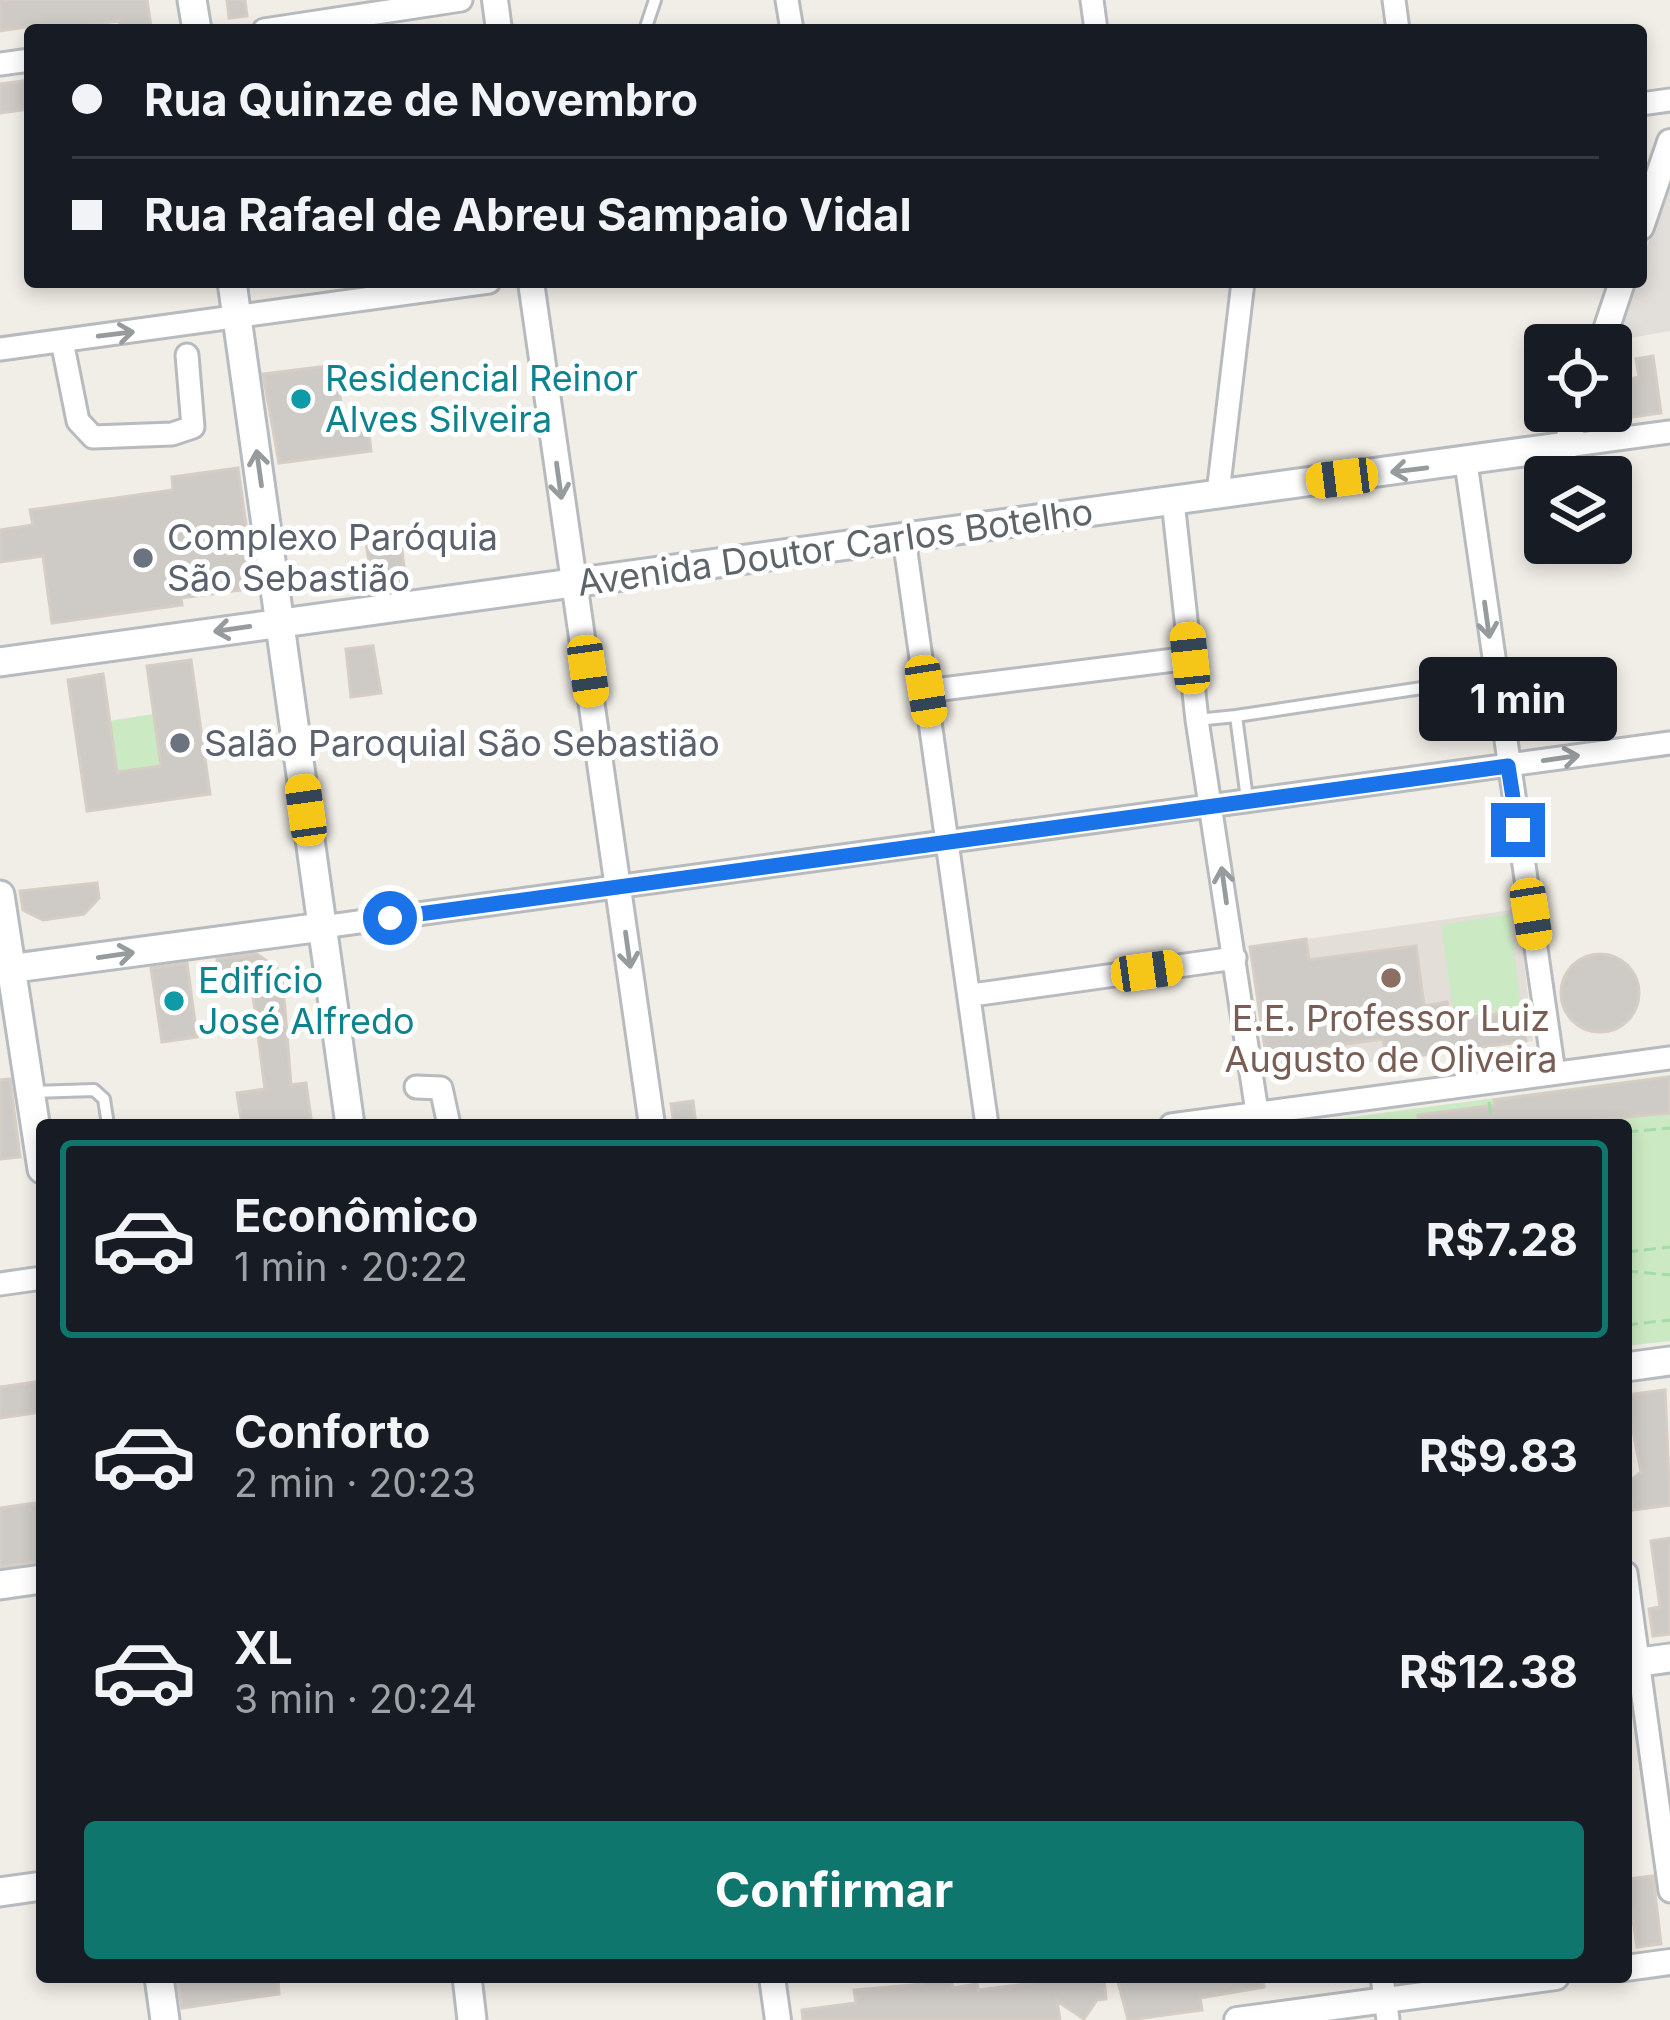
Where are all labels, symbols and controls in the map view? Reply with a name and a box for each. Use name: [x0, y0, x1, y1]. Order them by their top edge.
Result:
text: Rua Quinze de Novembro: [144, 72, 698, 127]
text: Rua Rafael de Abreu Sampaio Vidal: [144, 187, 912, 242]
one-way arrow: [96, 323, 135, 345]
map controls: [1524, 324, 1632, 564]
button: locate: [1524, 324, 1632, 432]
place label: Residencial Reinor Alves Silveira: [325, 356, 638, 441]
marker: Residencial Reinor Alves Silveira: [288, 386, 314, 412]
one-way arrow: [247, 450, 270, 489]
car: [1304, 456, 1380, 500]
button: layers: [1524, 456, 1632, 564]
one-way arrow: [1390, 459, 1429, 481]
one-way arrow: [548, 461, 571, 500]
street label: Avenida Doutor Carlos Botelho: [574, 489, 1096, 605]
place label: Complexo Paróquia São Sebastião: [167, 515, 498, 600]
marker: Complexo Paróquia São Sebastião: [130, 545, 156, 571]
one-way arrow: [1477, 600, 1499, 639]
one-way arrow: [213, 618, 252, 641]
car: [1168, 620, 1212, 696]
car: [565, 633, 611, 709]
car: [903, 653, 949, 729]
callout: 1 min: [1419, 656, 1617, 740]
text: 1 min: [1470, 675, 1566, 722]
place label: Salão Paroquial São Sebastião: [204, 721, 720, 765]
marker: Salão Paroquial São Sebastião: [167, 730, 193, 756]
one-way arrow: [1541, 746, 1580, 769]
car: [283, 772, 329, 848]
route end: [1491, 803, 1545, 857]
one-way arrow: [1212, 866, 1235, 905]
car: [1508, 876, 1554, 952]
route start: [363, 891, 417, 945]
one-way arrow: [617, 930, 640, 969]
one-way arrow: [96, 943, 135, 965]
car: [1109, 948, 1185, 994]
place label: Edifício José Alfredo: [198, 958, 415, 1043]
marker: E.E. Professor Luiz Augusto de Oliveira: [1378, 965, 1404, 991]
marker: Edifício José Alfredo: [161, 988, 187, 1014]
place label: E.E. Professor Luiz Augusto de Oliveira: [1225, 996, 1557, 1081]
icon: car: [90, 1185, 198, 1293]
text: Econômico: [234, 1188, 478, 1243]
text: R$7.28: [1426, 1212, 1578, 1267]
text: 1 min · 20:22: [234, 1243, 468, 1290]
icon: car: [90, 1401, 198, 1509]
text: Conforto: [234, 1404, 430, 1459]
text: R$9.83: [1419, 1428, 1578, 1483]
text: 2 min · 20:23: [234, 1459, 476, 1506]
icon: car: [90, 1617, 198, 1725]
text: XL: [234, 1620, 293, 1675]
text: R$12.38: [1399, 1644, 1578, 1699]
text: 3 min · 20:24: [234, 1675, 477, 1722]
button: Confirmar: [84, 1821, 1584, 1959]

